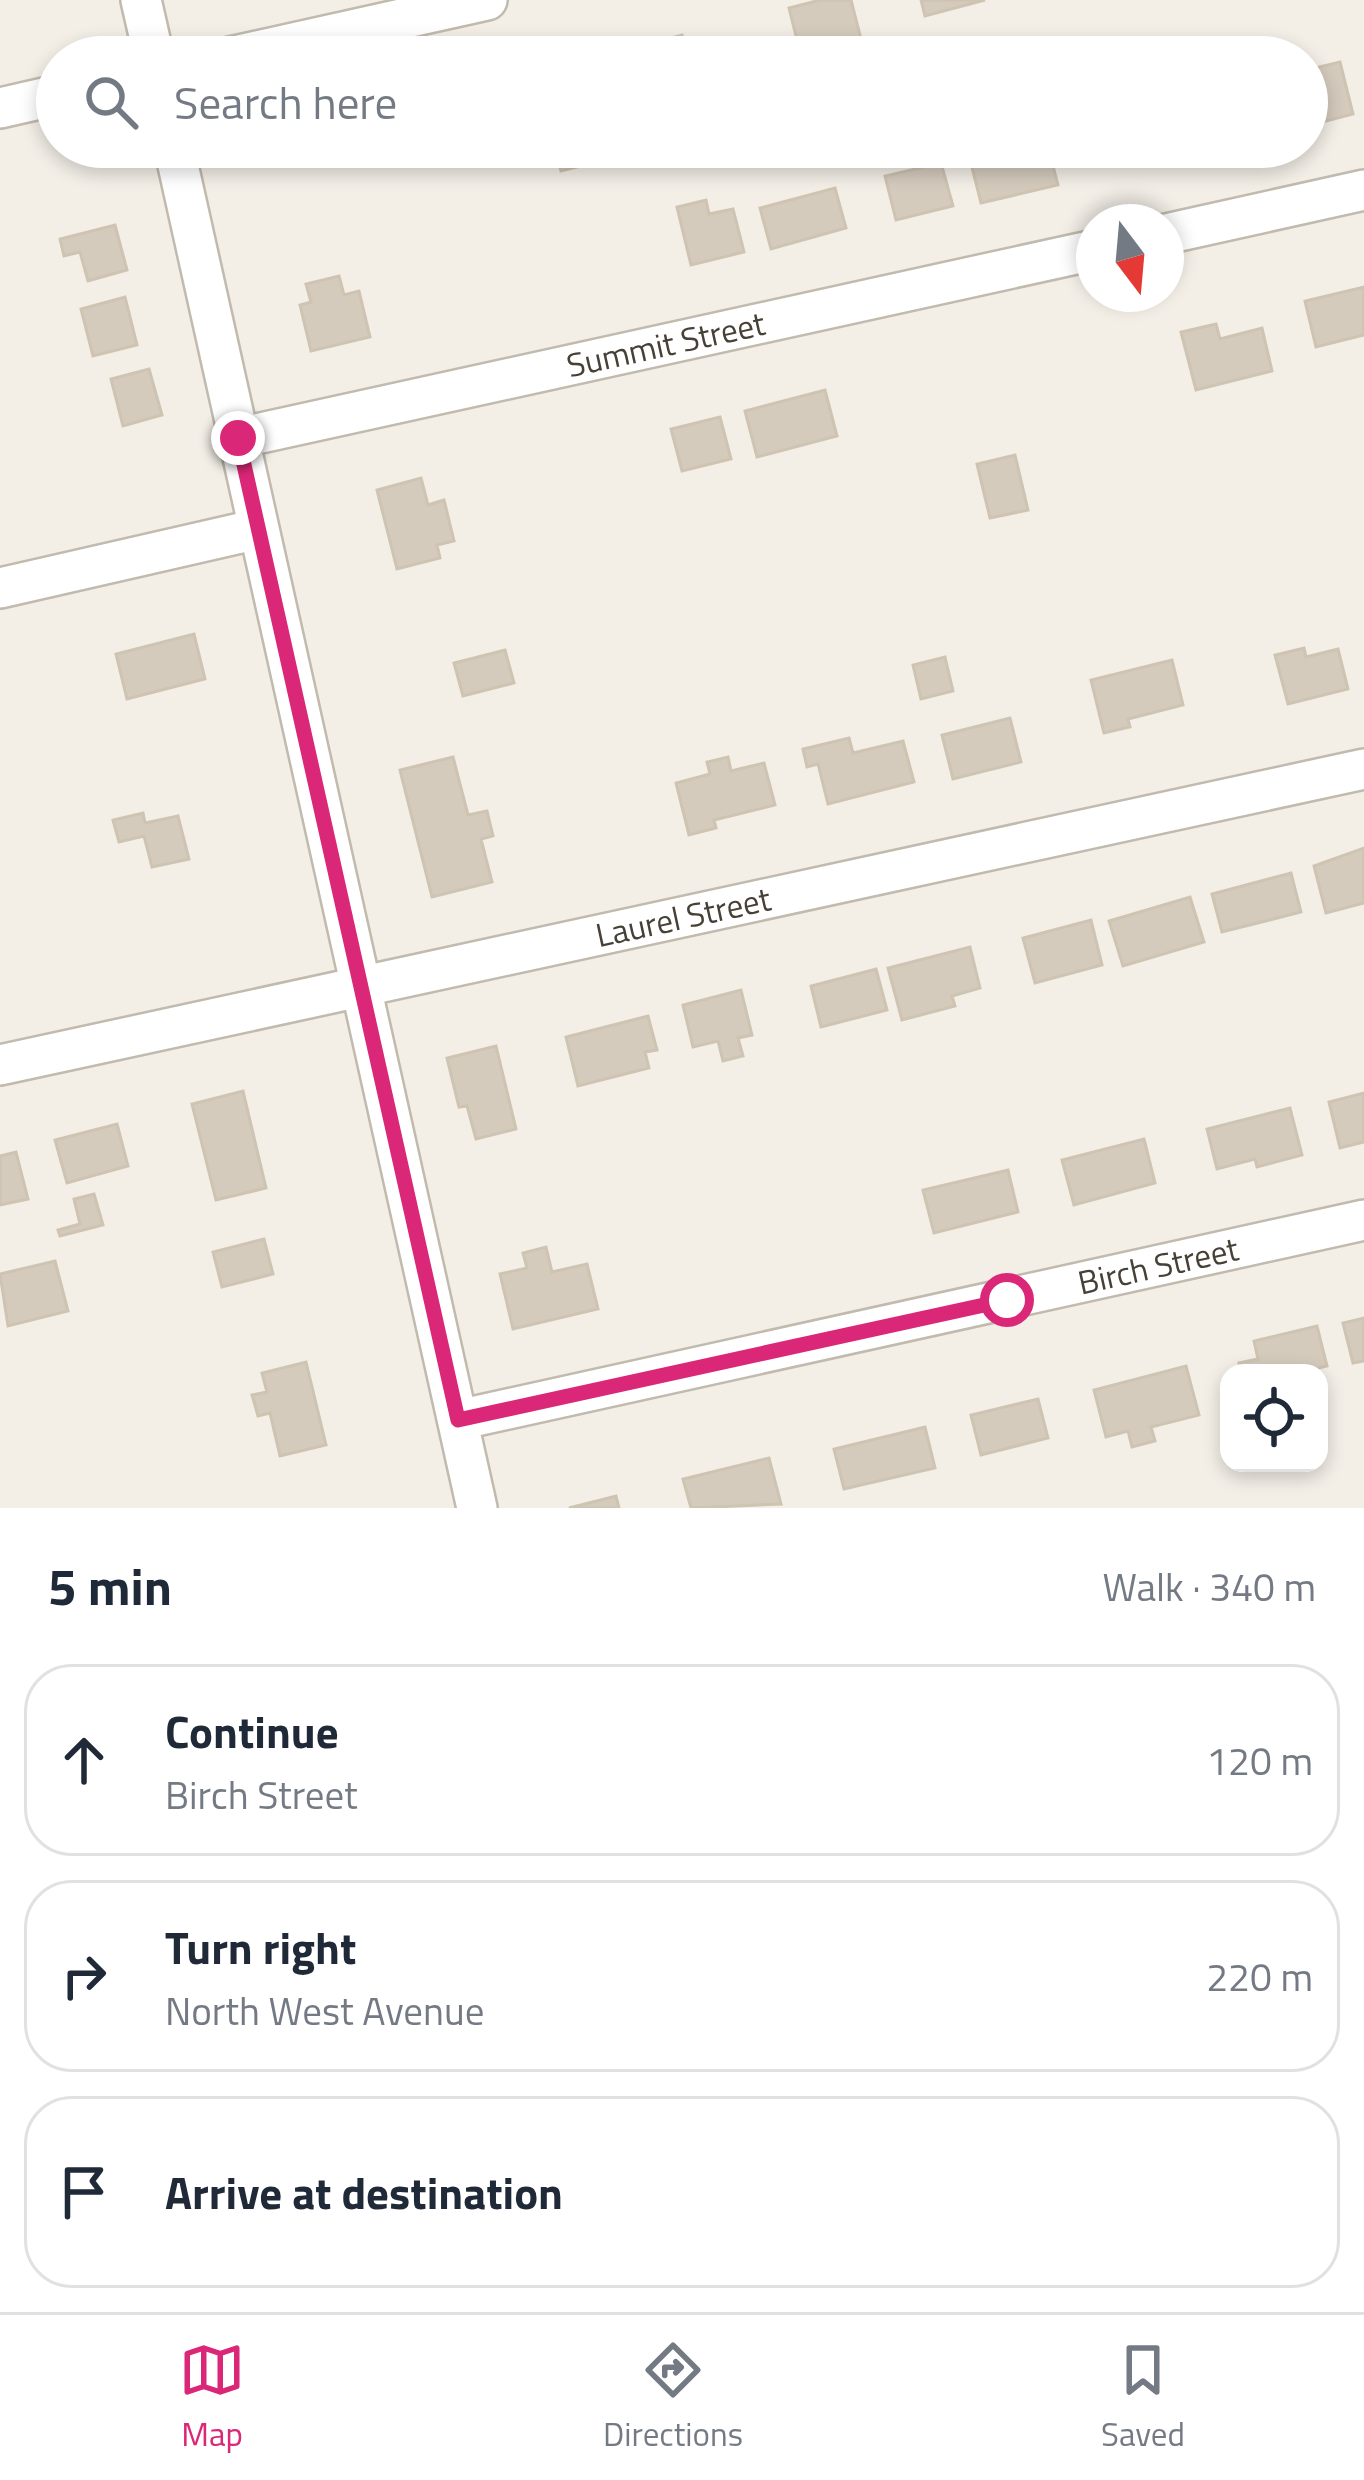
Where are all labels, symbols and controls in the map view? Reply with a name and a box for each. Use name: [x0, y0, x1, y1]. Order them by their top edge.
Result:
search box: [36, 36, 1328, 168]
text: Search here: [174, 68, 397, 136]
icon: search: [78, 69, 144, 135]
north arrow: [1076, 204, 1184, 312]
street label: Summit Street: [562, 298, 770, 390]
route end: [211, 411, 265, 465]
street label: Laurel Street: [591, 873, 776, 960]
street label: Birch Street: [1073, 1223, 1244, 1307]
route start: [980, 1273, 1034, 1327]
map controls: [1220, 1364, 1328, 1472]
button: locate: [1220, 1364, 1328, 1472]
text: 5 min: [48, 1547, 172, 1625]
text: Walk · 340 m: [1102, 1557, 1316, 1616]
text: Continue: [165, 1697, 339, 1765]
icon: ahead: [51, 1727, 117, 1793]
text: 120 m: [1206, 1731, 1313, 1790]
text: Birch Street: [165, 1765, 358, 1824]
text: Turn right: [165, 1913, 356, 1981]
icon: right: [51, 1943, 117, 2009]
text: 220 m: [1206, 1947, 1313, 2006]
text: North West Avenue: [165, 1981, 484, 2040]
text: Arrive at destination: [165, 2158, 563, 2226]
icon: arrive: [51, 2159, 117, 2225]
tab: Map: [179, 2337, 245, 2459]
tab: Directions: [603, 2337, 743, 2459]
tab: Saved: [1101, 2337, 1185, 2459]

